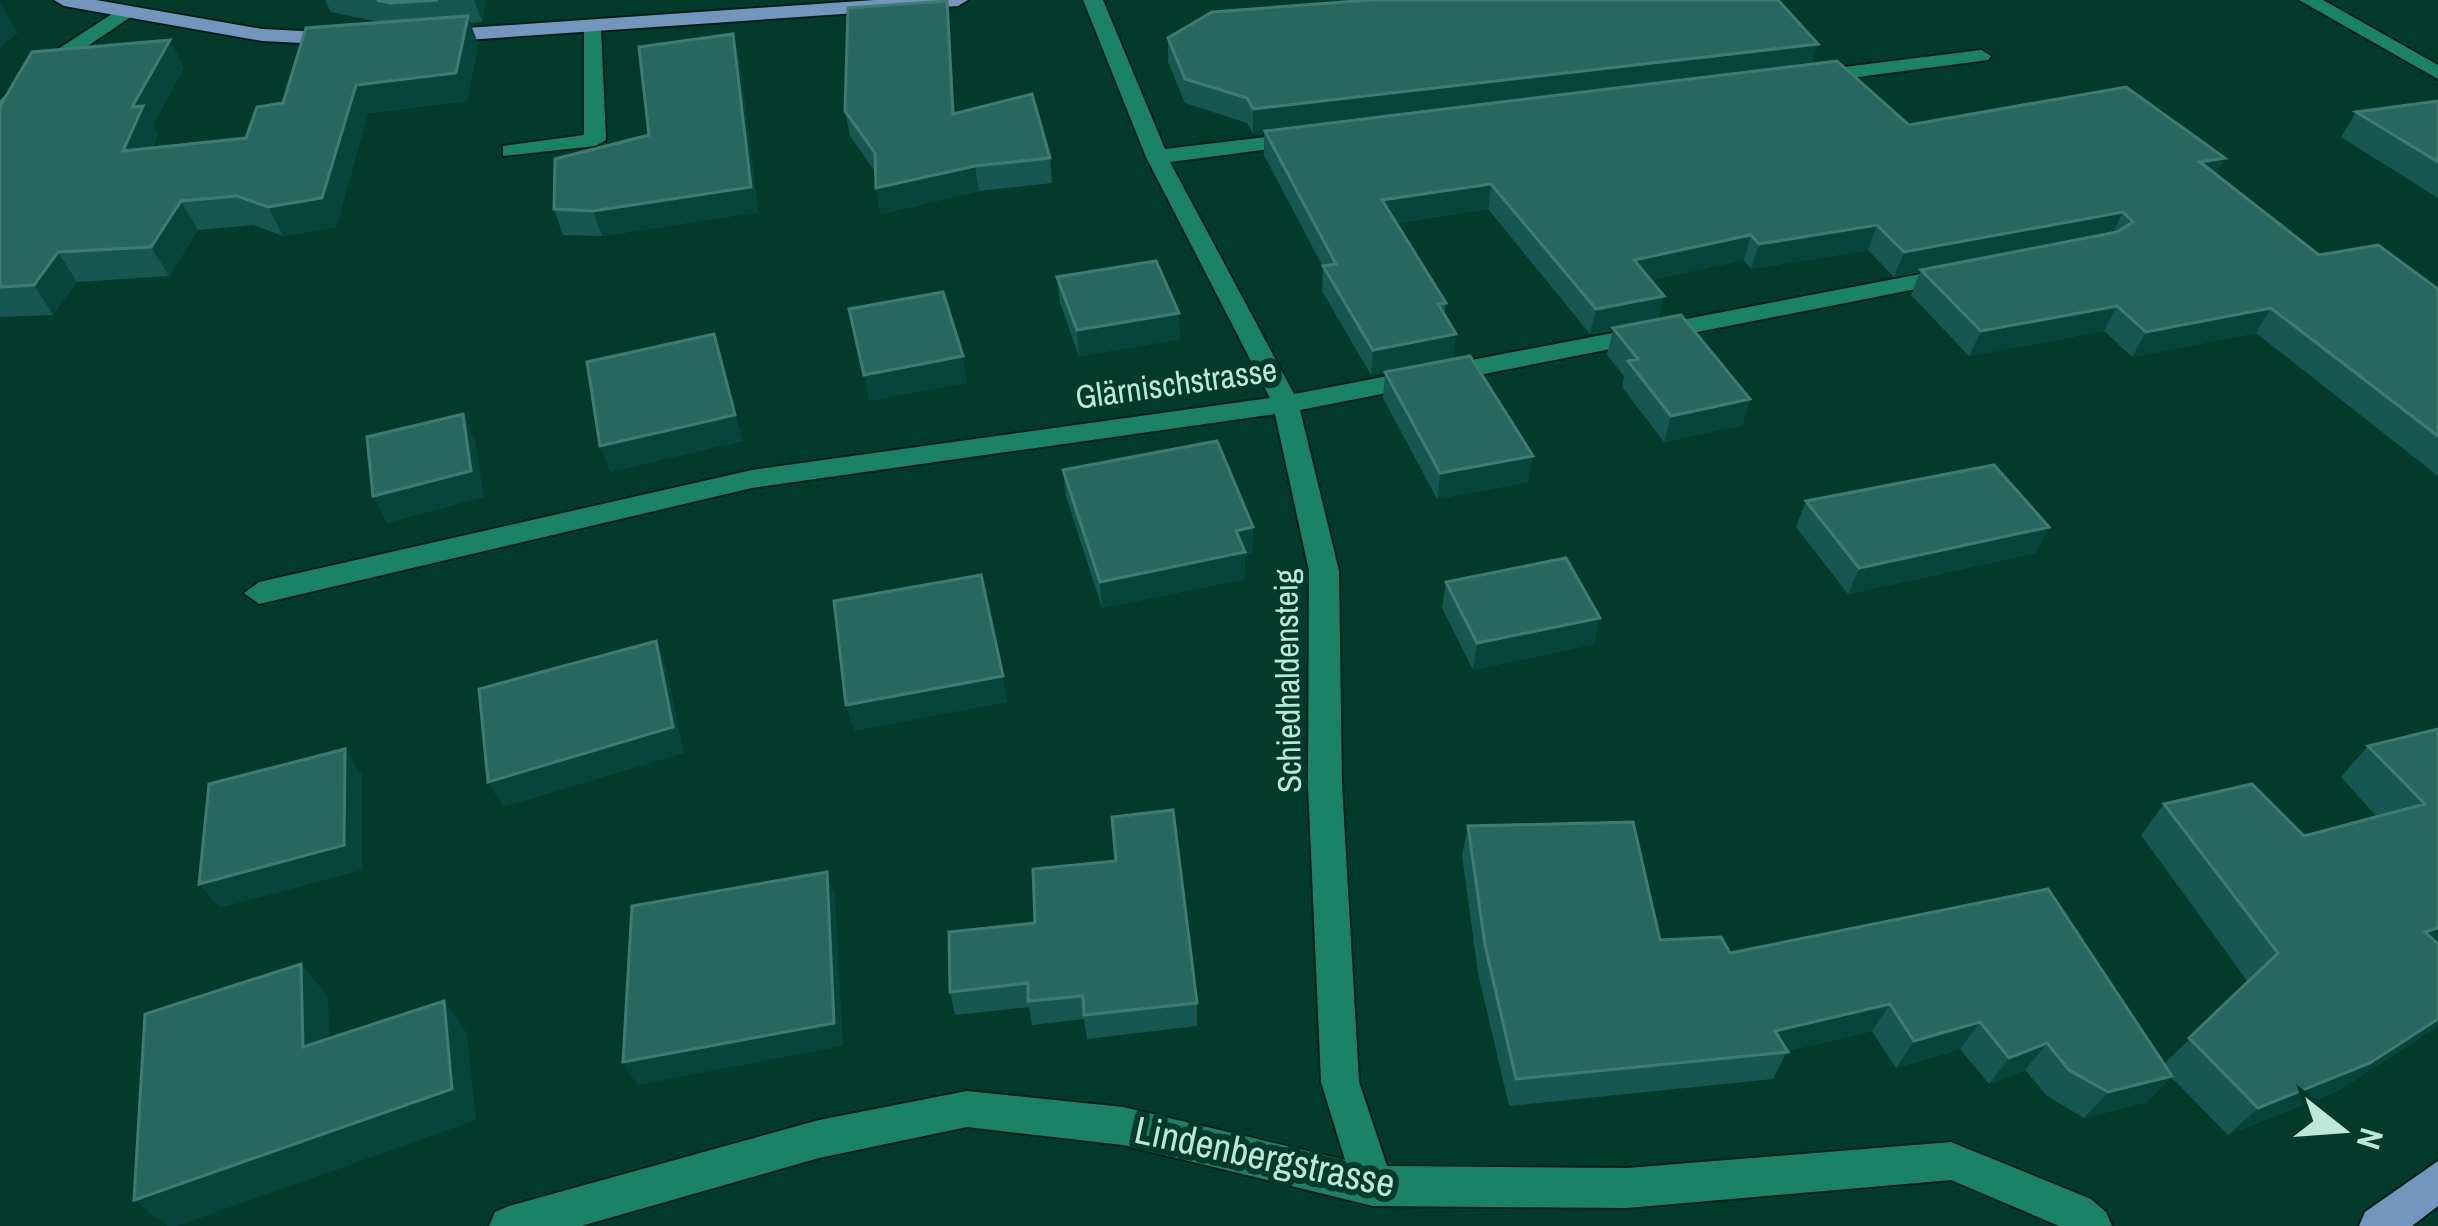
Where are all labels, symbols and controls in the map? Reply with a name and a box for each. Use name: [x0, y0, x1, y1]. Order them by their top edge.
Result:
street label: Glärnischstrasse: [1072, 347, 1280, 419]
street label: Schiedhaldensteig: [1263, 569, 1311, 793]
north arrow: [2282, 1070, 2402, 1190]
street label: Lindenbergstrasse: [1130, 1103, 1400, 1209]
text: N: [2347, 1123, 2395, 1155]

